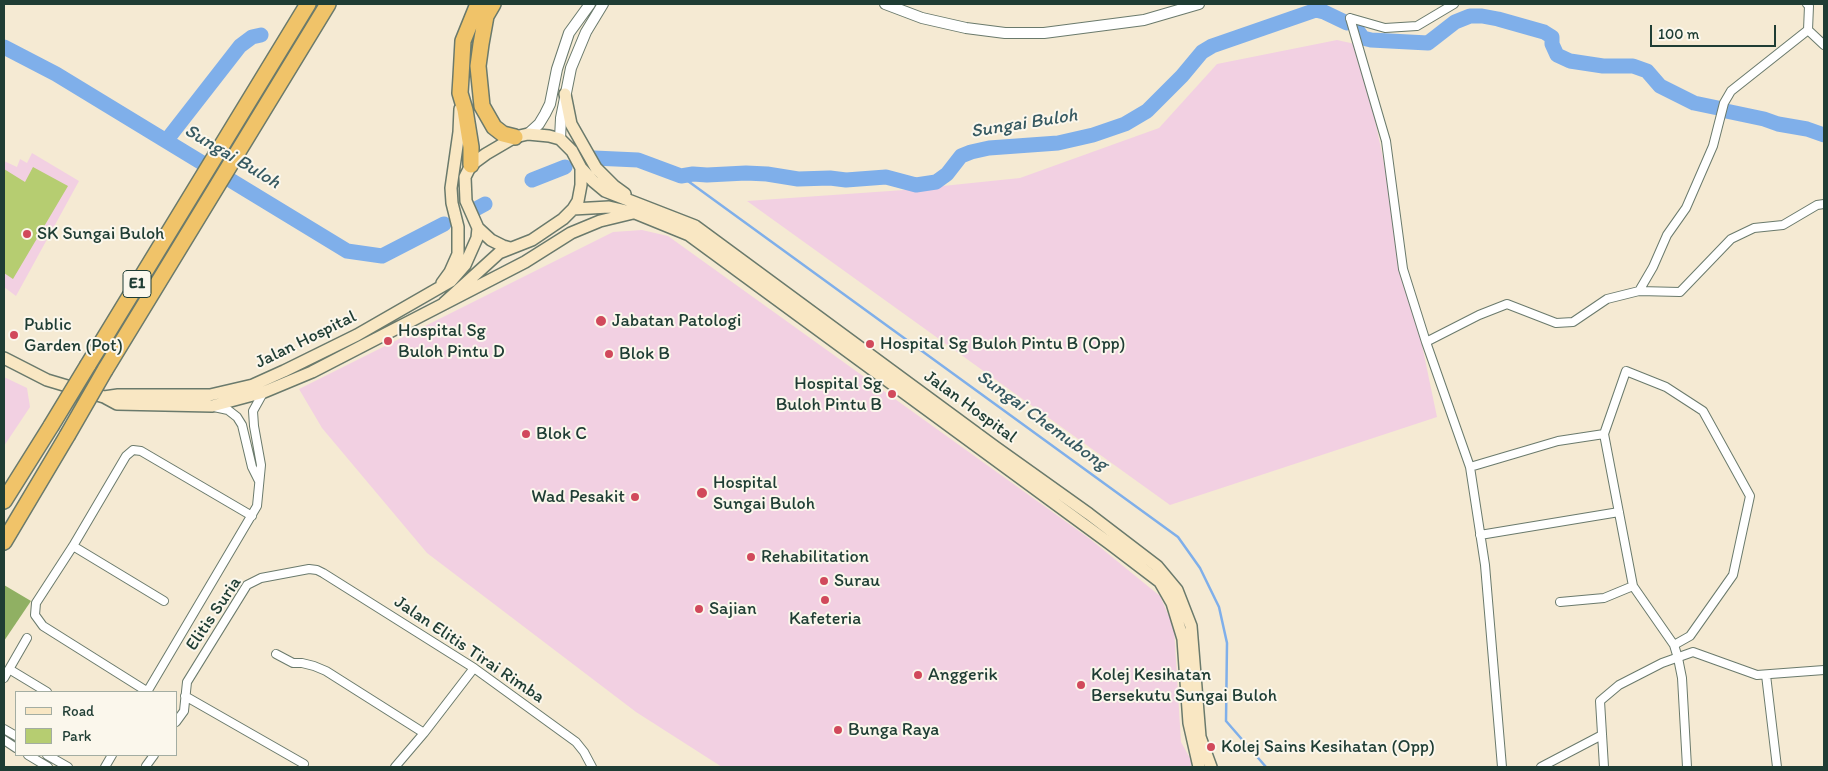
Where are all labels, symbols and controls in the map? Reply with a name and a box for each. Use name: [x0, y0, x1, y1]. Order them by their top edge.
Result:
scale bar: [1653, 15, 1779, 47]
text: 100 m: [1658, 25, 1699, 43]
water label: Sungai Buloh: [969, 104, 1079, 144]
water label: Sungai Buloh: [180, 120, 284, 194]
place label: SK Sungai Buloh: [37, 223, 164, 245]
marker: SK Sungai Buloh: [21, 228, 33, 240]
road number: E1: [123, 270, 151, 298]
street label: Jalan Hospital: [252, 306, 360, 374]
place label: Jabatan Patologi: [612, 310, 741, 332]
place label: Public Garden (Pot): [24, 314, 123, 356]
marker: Jabatan Patologi: [594, 314, 608, 328]
place label: Hospital Sg Buloh Pintu D: [398, 320, 505, 362]
marker: Public Garden (Pot): [8, 329, 20, 341]
place label: Hospital Sg Buloh Pintu B (Opp): [880, 333, 1125, 355]
marker: Hospital Sg Buloh Pintu D: [382, 335, 394, 347]
marker: Hospital Sg Buloh Pintu B (Opp): [864, 338, 876, 350]
place label: Blok B: [619, 343, 670, 365]
marker: Blok B: [603, 348, 615, 360]
street label: Jalan Hospital: [919, 366, 1021, 448]
water label: Sungai Chemubong: [972, 366, 1112, 476]
place label: Hospital Sg Buloh Pintu B: [776, 373, 882, 416]
marker: Hospital Sg Buloh Pintu B: [886, 388, 898, 400]
place label: Blok C: [536, 423, 587, 445]
marker: Blok C: [520, 428, 532, 440]
place label: Hospital Sungai Buloh: [713, 472, 815, 514]
place label: Wad Pesakit: [531, 486, 625, 508]
marker: Hospital Sungai Buloh: [695, 486, 709, 500]
marker: Wad Pesakit: [629, 491, 641, 503]
place label: Rehabilitation: [761, 546, 869, 568]
marker: Rehabilitation: [745, 551, 757, 563]
place label: Surau: [834, 570, 880, 592]
street label: Elitis Suria: [181, 573, 247, 655]
marker: Surau: [818, 575, 830, 587]
street label: Jalan Elitis Tirai Rimba: [390, 592, 548, 708]
marker: Kafeteria: [819, 594, 831, 606]
place label: Sajian: [709, 598, 756, 620]
marker: Sajian: [693, 603, 705, 615]
place label: Kafeteria: [789, 608, 861, 630]
place label: Anggerik: [928, 664, 998, 686]
place label: Kolej Kesihatan Bersekutu Sungai Buloh: [1091, 664, 1277, 706]
marker: Anggerik: [912, 669, 924, 681]
marker: Kolej Kesihatan Bersekutu Sungai Buloh: [1075, 679, 1087, 691]
legend: [15, 691, 178, 756]
text: Road: [62, 702, 94, 720]
place label: Bunga Raya: [848, 719, 939, 741]
marker: Bunga Raya: [832, 724, 844, 736]
text: Park: [62, 727, 92, 745]
place label: Kolej Sains Kesihatan (Opp): [1221, 736, 1435, 758]
marker: Kolej Sains Kesihatan (Opp): [1205, 741, 1217, 753]

